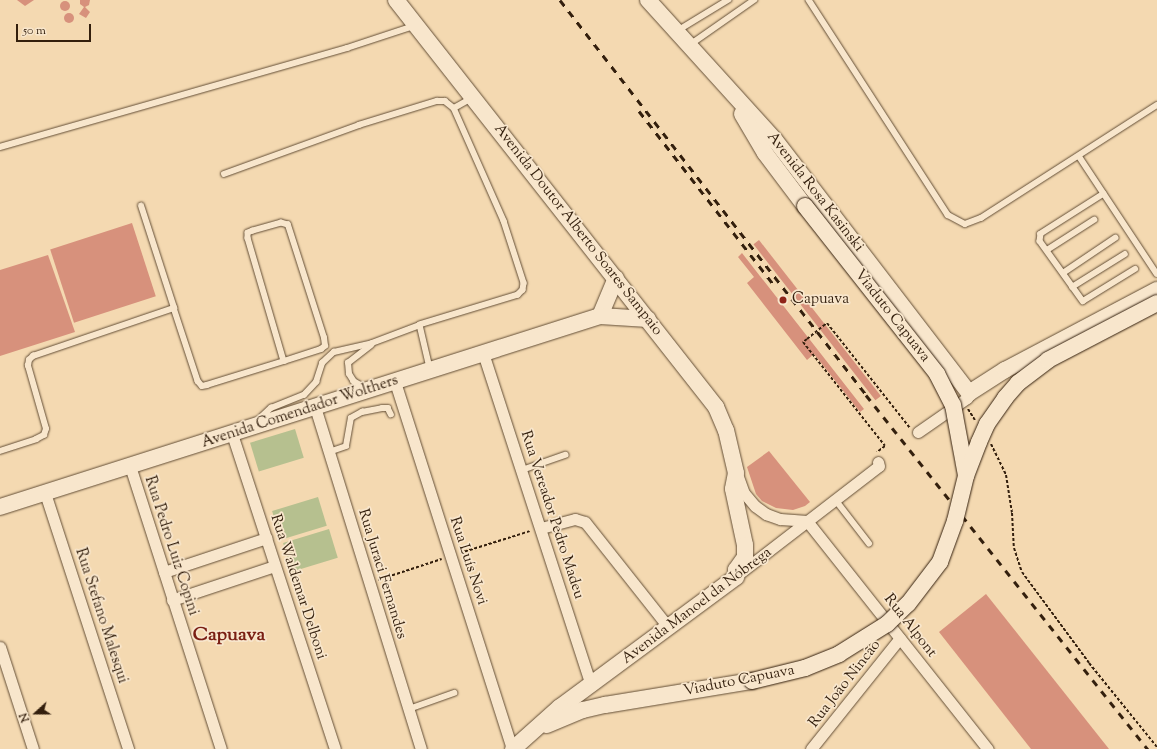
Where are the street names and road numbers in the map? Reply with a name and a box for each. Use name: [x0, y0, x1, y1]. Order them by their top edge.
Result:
street label: Avenida Doutor Alberto Soares Sampaio: [490, 121, 666, 339]
street label: Avenida Rosa Kasinski: [763, 129, 867, 255]
street label: Viaduto Capuava: [850, 266, 934, 366]
street label: Avenida Comendador Wolthers: [200, 372, 400, 452]
street label: Rua Vereador Pedro Madeu: [516, 429, 588, 601]
street label: Rua Pedro Luiz Copini: [140, 474, 202, 618]
street label: Rua Juraci Fernandes: [354, 507, 410, 641]
street label: Rua Waldemar Delboni: [266, 512, 330, 662]
street label: Rua Luís Novi: [445, 515, 491, 607]
street label: Avenida Manoel da Nóbrega: [619, 544, 775, 668]
street label: Rua Stefano Malesqui: [71, 546, 131, 686]
street label: Rua Alpont: [880, 591, 940, 661]
street label: Rua João Nincão: [805, 637, 885, 731]
street label: Viaduto Capuava: [682, 661, 796, 701]

